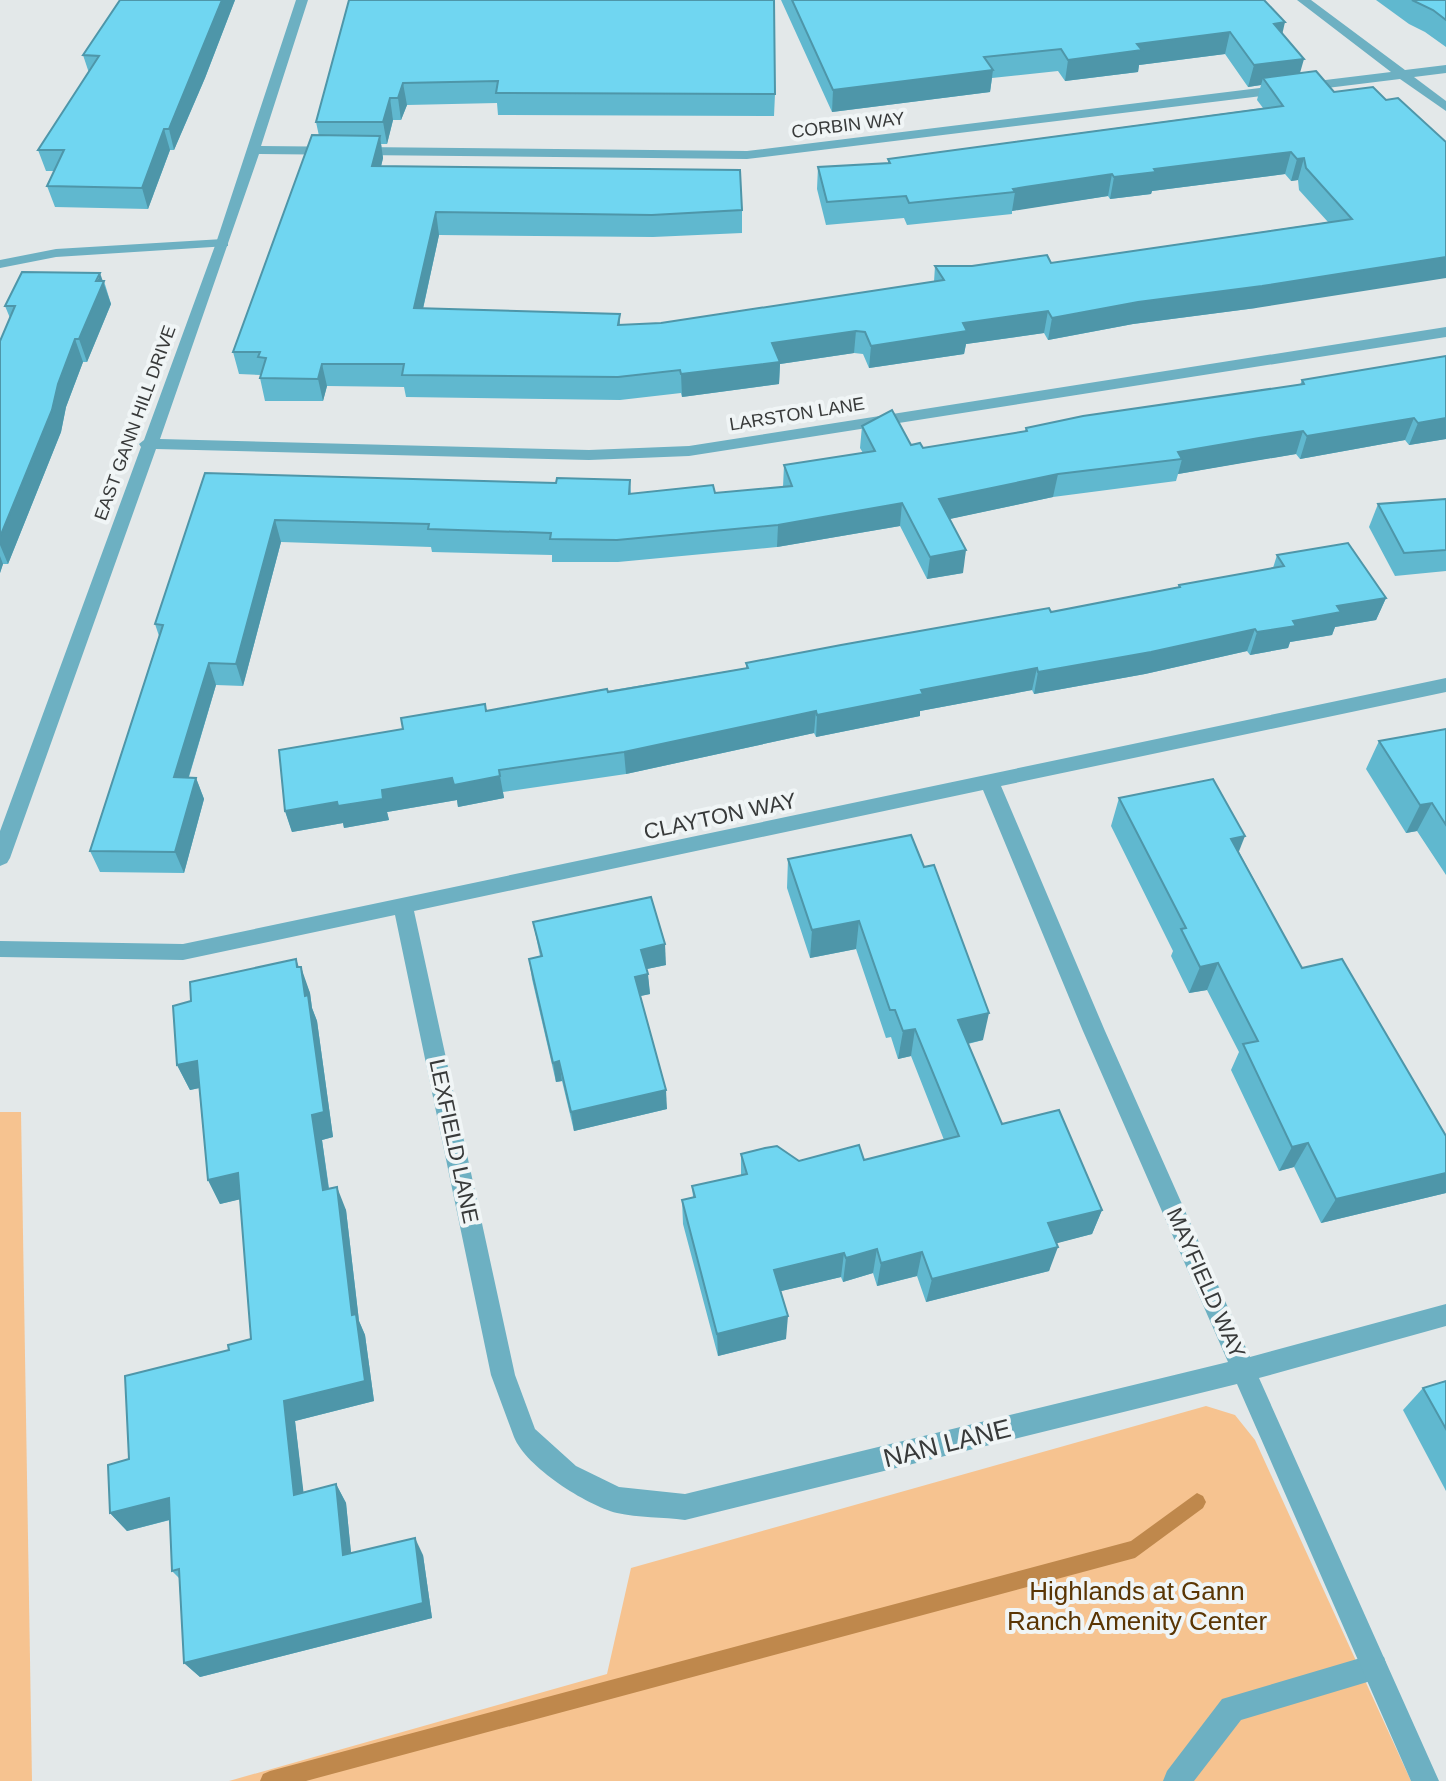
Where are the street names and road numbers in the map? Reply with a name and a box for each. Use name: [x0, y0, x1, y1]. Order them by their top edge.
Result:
street label: CORBIN WAY: [790, 108, 906, 142]
street label: EAST GANN HILL DRIVE: [90, 323, 180, 523]
street label: LARSTON LANE: [728, 393, 866, 435]
street label: CLAYTON WAY: [641, 788, 799, 844]
street label: LEXFIELD LANE: [424, 1056, 484, 1226]
street label: MAYFIELD WAY: [1162, 1204, 1251, 1362]
street label: NAN LANE: [880, 1413, 1014, 1473]

